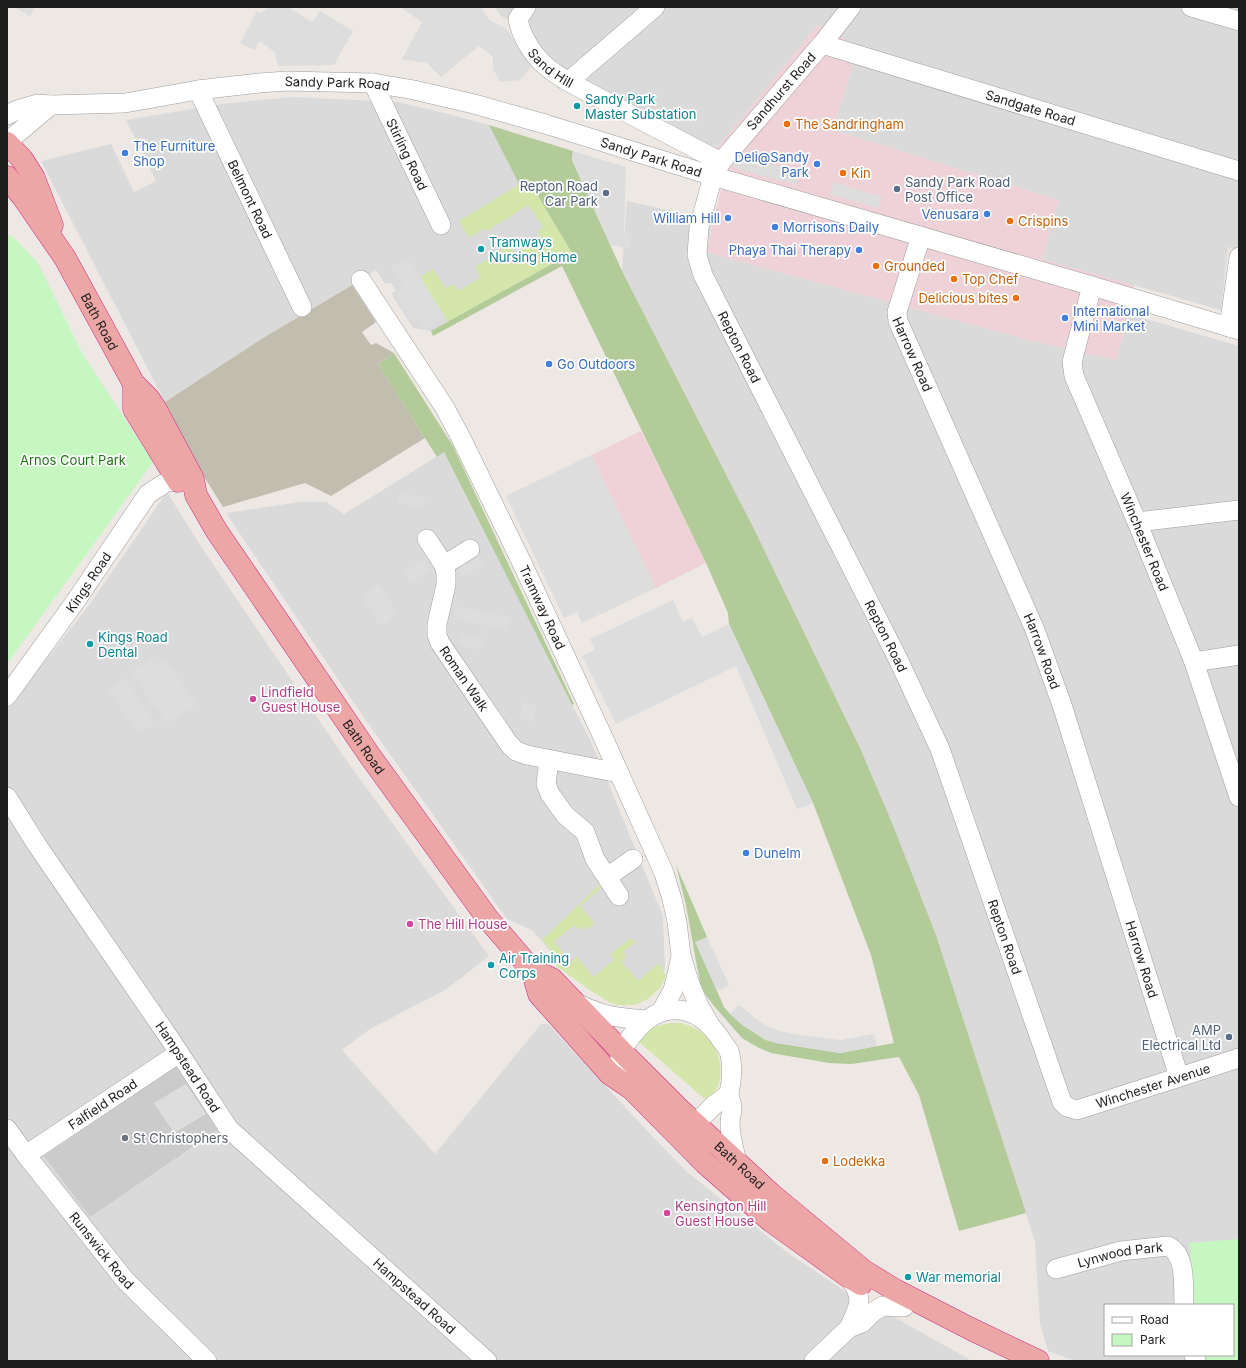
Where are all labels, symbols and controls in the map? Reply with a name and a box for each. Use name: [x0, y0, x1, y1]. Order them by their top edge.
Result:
street label: Sand Hill: [525, 45, 576, 91]
street label: Sandhurst Road: [743, 49, 819, 133]
street label: Sandy Park Road: [284, 73, 391, 94]
street label: Sandgate Road: [984, 86, 1078, 129]
place label: Sandy Park Master Substation: [585, 91, 697, 122]
marker: Sandy Park Master Substation: [572, 101, 582, 111]
street label: Stirling Road: [383, 116, 431, 193]
place label: The Sandringham: [795, 116, 904, 132]
marker: The Sandringham: [782, 119, 792, 129]
street label: Sandy Park Road: [599, 134, 704, 180]
place label: The Furniture Shop: [133, 138, 215, 169]
marker: The Furniture Shop: [120, 148, 130, 158]
place label: Deli@Sandy Park: [735, 149, 809, 180]
street label: Belmont Road: [225, 157, 276, 241]
marker: Deli@Sandy Park: [812, 159, 822, 169]
place label: Kin: [851, 165, 871, 181]
marker: Kin: [838, 168, 848, 178]
place label: Sandy Park Road Post Office: [905, 174, 1010, 205]
place label: Repton Road Car Park: [520, 178, 598, 209]
marker: Sandy Park Road Post Office: [892, 184, 902, 194]
marker: Repton Road Car Park: [601, 188, 611, 198]
place label: Venusara: [921, 206, 979, 222]
marker: Venusara: [982, 209, 992, 219]
place label: William Hill: [653, 210, 720, 226]
marker: William Hill: [723, 213, 733, 223]
place label: Crispins: [1018, 213, 1068, 229]
marker: Crispins: [1005, 216, 1015, 226]
place label: Morrisons Daily: [783, 219, 879, 235]
marker: Morrisons Daily: [770, 222, 780, 232]
place label: Tramways Nursing Home: [489, 234, 577, 265]
place label: Phaya Thai Therapy: [729, 242, 851, 258]
marker: Tramways Nursing Home: [476, 244, 486, 254]
marker: Phaya Thai Therapy: [854, 245, 864, 255]
place label: Grounded: [884, 258, 945, 274]
marker: Grounded: [871, 261, 881, 271]
place label: Top Chef: [962, 271, 1019, 287]
marker: Top Chef: [949, 274, 959, 284]
street label: Bath Road: [78, 290, 122, 353]
place label: Delicious bites: [918, 290, 1008, 306]
marker: Delicious bites: [1011, 293, 1021, 303]
place label: International Mini Market: [1073, 303, 1149, 334]
street label: Repton Road: [715, 308, 764, 386]
marker: International Mini Market: [1060, 313, 1070, 323]
street label: Harrow Road: [889, 314, 936, 394]
place label: Go Outdoors: [557, 356, 635, 372]
marker: Go Outdoors: [544, 359, 554, 369]
park label: Arnos Court Park: [20, 452, 126, 468]
street label: Winchester Road: [1117, 490, 1172, 593]
street label: Kings Road: [62, 549, 115, 615]
street label: Tramway Road: [516, 562, 569, 652]
street label: Repton Road: [861, 597, 911, 674]
street label: Harrow Road: [1020, 611, 1064, 691]
place label: Kings Road Dental: [98, 629, 168, 660]
marker: Kings Road Dental: [85, 639, 95, 649]
street label: Roman Walk: [436, 643, 492, 714]
place label: Lindfield Guest House: [261, 684, 340, 715]
marker: Lindfield Guest House: [248, 694, 258, 704]
street label: Bath Road: [340, 716, 388, 777]
place label: Dunelm: [754, 845, 801, 861]
marker: Dunelm: [741, 848, 751, 858]
street label: Repton Road: [985, 897, 1025, 977]
place label: The Hill House: [418, 916, 508, 932]
marker: The Hill House: [405, 919, 415, 929]
street label: Harrow Road: [1122, 919, 1162, 1000]
place label: Air Training Corps: [499, 950, 569, 981]
marker: Air Training Corps: [486, 960, 496, 970]
street label: Hampstead Road: [152, 1018, 224, 1115]
place label: AMP Electrical Ltd: [1142, 1022, 1221, 1053]
marker: AMP Electrical Ltd: [1224, 1032, 1234, 1042]
street label: Winchester Avenue: [1094, 1060, 1212, 1111]
street label: Falfield Road: [65, 1075, 140, 1133]
place label: St Christophers: [133, 1130, 229, 1146]
marker: St Christophers: [120, 1133, 130, 1143]
street label: Bath Road: [711, 1138, 768, 1192]
place label: Lodekka: [833, 1153, 885, 1169]
marker: Lodekka: [820, 1156, 830, 1166]
place label: Kensington Hill Guest House: [675, 1198, 767, 1229]
marker: Kensington Hill Guest House: [662, 1208, 672, 1218]
street label: Runswick Road: [66, 1209, 137, 1292]
street label: Lynwood Park: [1076, 1239, 1164, 1271]
street label: Hampstead Road: [370, 1255, 459, 1337]
place label: War memorial: [916, 1269, 1001, 1285]
marker: War memorial: [903, 1272, 913, 1282]
legend: [1104, 1304, 1234, 1356]
text: Road: [1140, 1312, 1169, 1327]
text: Park: [1140, 1332, 1166, 1347]

